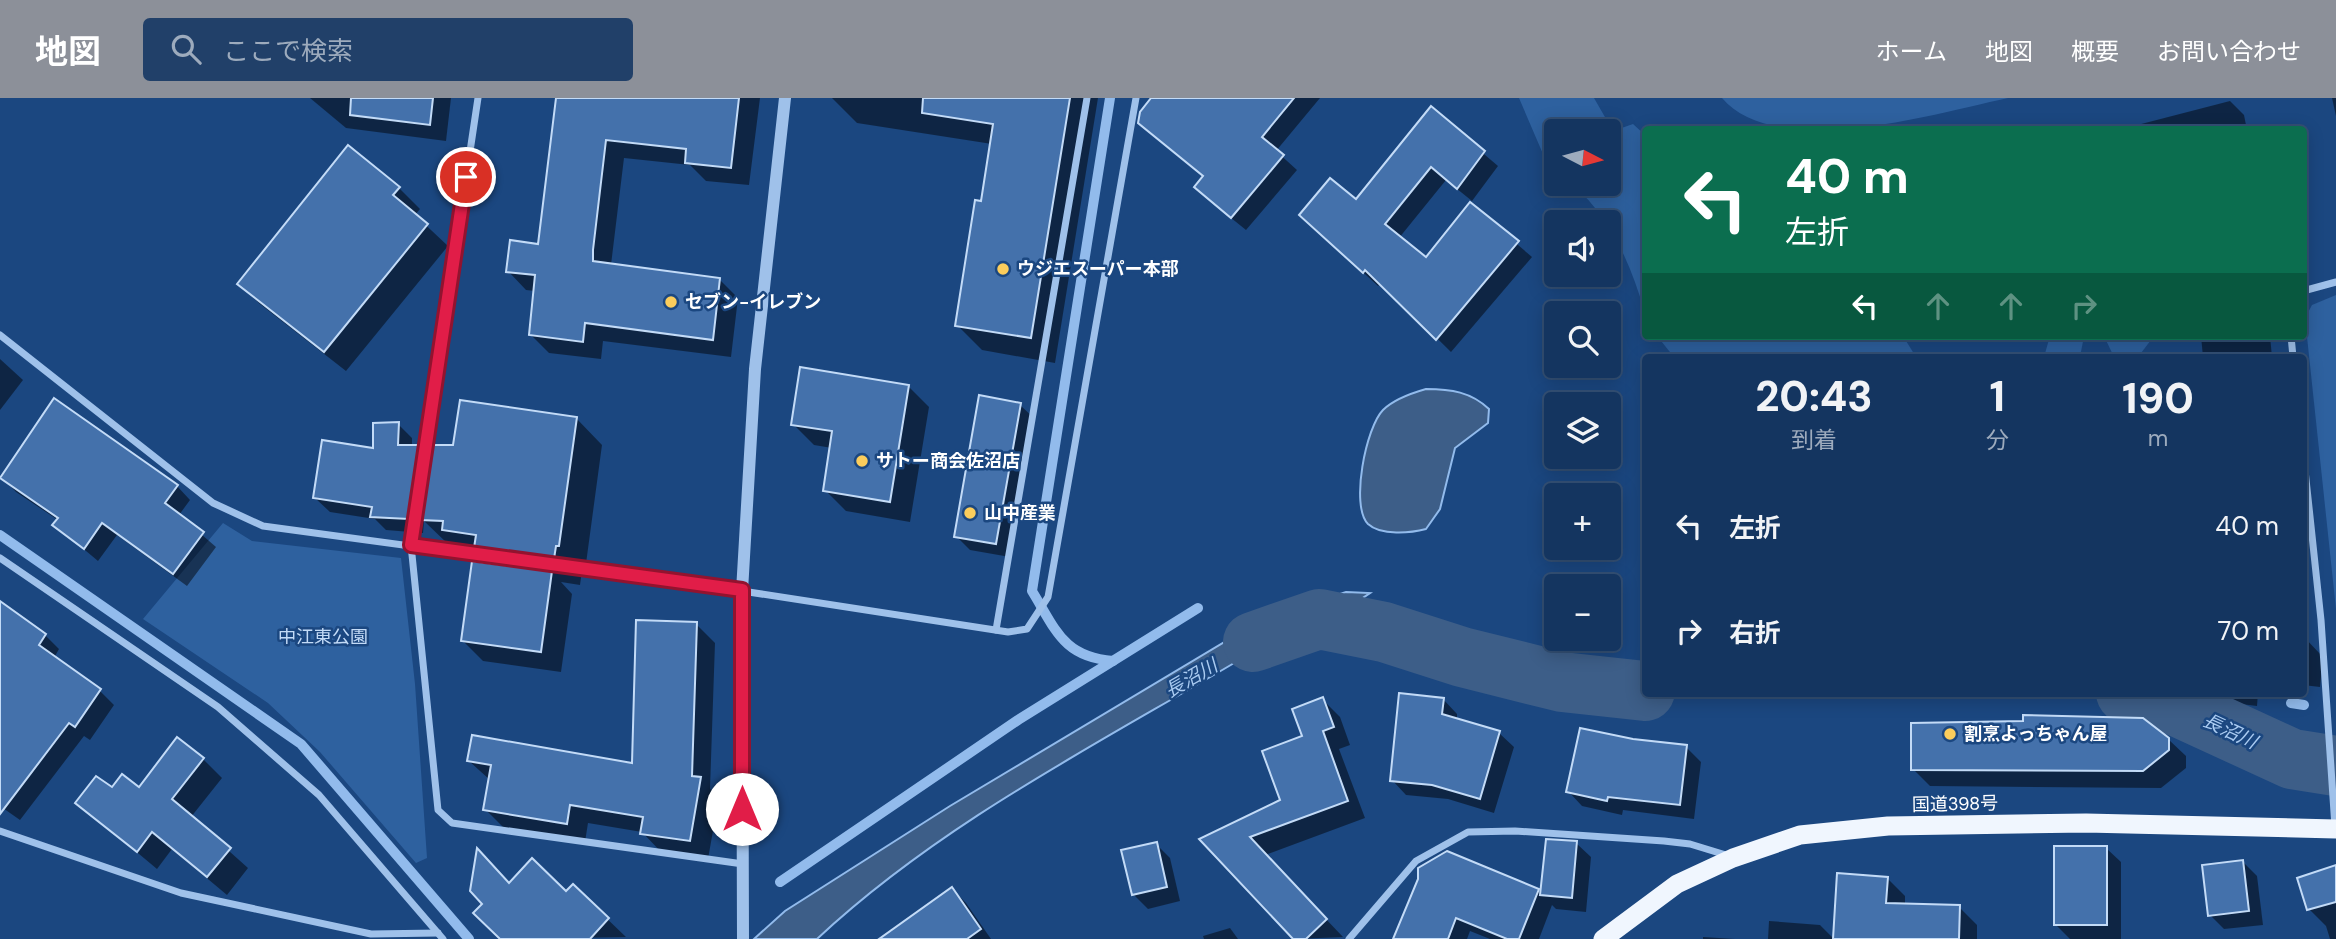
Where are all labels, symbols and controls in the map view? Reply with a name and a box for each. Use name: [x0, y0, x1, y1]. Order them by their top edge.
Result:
search box: [143, 18, 633, 81]
text: 地図: [35, 30, 101, 73]
icon: search: [167, 30, 205, 68]
text: ここで検索: [223, 34, 353, 68]
text: ホーム: [1876, 36, 1947, 67]
text: 地図: [1985, 36, 2033, 67]
text: 概要: [2071, 36, 2119, 67]
text: お問い合わせ: [2157, 36, 2301, 67]
north arrow: [1544, 119, 1620, 196]
map controls: [1544, 119, 1621, 651]
text: 40 m: [1785, 144, 1909, 208]
pin: [436, 147, 496, 207]
icon: left: [1670, 154, 1761, 245]
icon: arrive: [447, 158, 485, 196]
button: sound: [1544, 210, 1621, 287]
text: 左折: [1785, 211, 1849, 253]
place label: ウジエスーパー本部: [1017, 257, 1179, 281]
marker: ウジエスーパー本部: [995, 261, 1011, 277]
icon: left: [1846, 287, 1884, 325]
icon: ahead: [1919, 287, 1957, 325]
icon: ahead: [1992, 287, 2030, 325]
icon: right: [2065, 287, 2103, 325]
place label: セブン-イレブン: [685, 290, 821, 314]
marker: セブン-イレブン: [663, 294, 679, 310]
button: search: [1544, 301, 1621, 378]
text: 20:43: [1755, 369, 1873, 424]
text: 1: [1990, 369, 2005, 424]
text: 190: [2122, 371, 2194, 426]
button: layers: [1544, 392, 1621, 469]
text: m: [2148, 423, 2168, 453]
text: 到着: [1791, 425, 1837, 455]
text: 分: [1986, 425, 2009, 455]
place label: サトー商会佐沼店: [876, 449, 1020, 473]
marker: サトー商会佐沼店: [854, 453, 870, 469]
button: +: [1544, 483, 1621, 560]
place label: 山中産業: [984, 501, 1056, 525]
marker: 山中産業: [962, 505, 978, 521]
icon: left: [1670, 507, 1708, 545]
text: 40 m: [2215, 509, 2279, 543]
text: 左折: [1729, 511, 1781, 545]
button: −: [1544, 574, 1621, 651]
icon: right: [1670, 612, 1708, 650]
text: 70 m: [2218, 614, 2279, 648]
text: 右折: [1729, 616, 1781, 650]
park label: 中江東公園: [278, 625, 368, 649]
water label: 長沼川: [1160, 652, 1224, 703]
water label: 長沼川: [2199, 708, 2263, 755]
place label: 割烹よっちゃん屋: [1964, 722, 2107, 746]
marker: 割烹よっちゃん屋: [1942, 726, 1958, 742]
position arrow: [705, 772, 779, 846]
street label: 国道398号: [1912, 791, 1998, 817]

